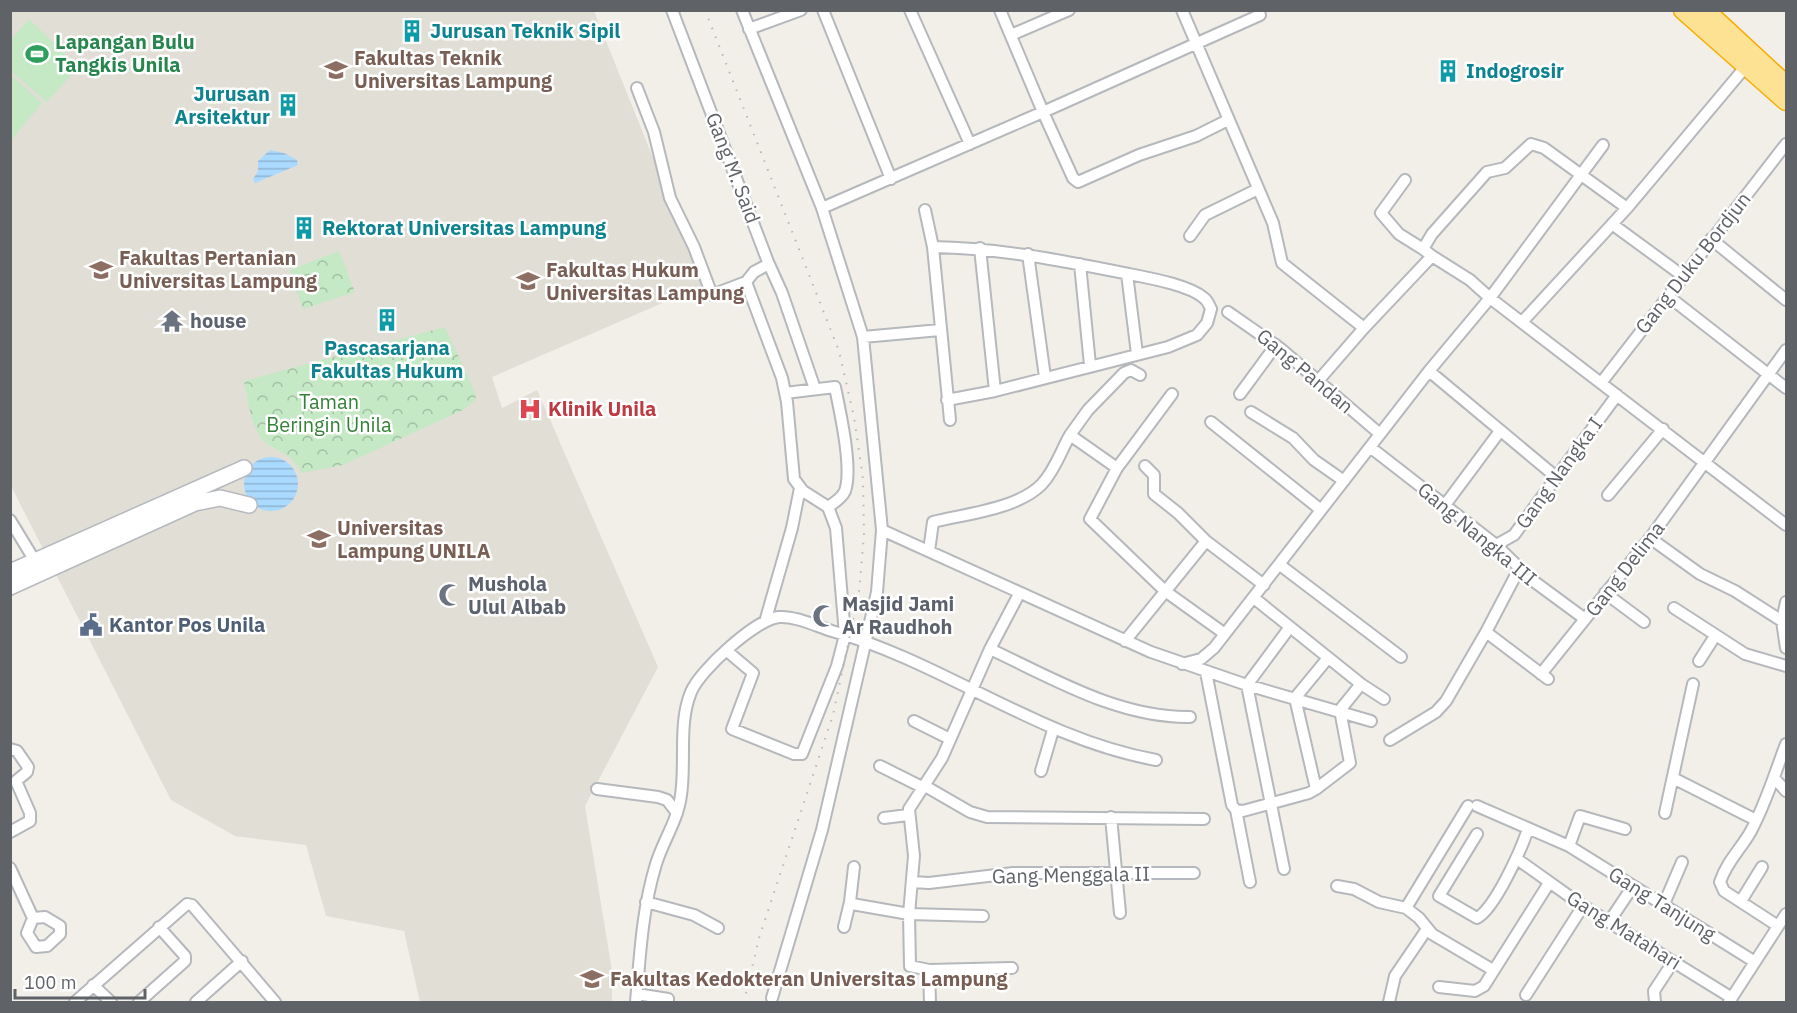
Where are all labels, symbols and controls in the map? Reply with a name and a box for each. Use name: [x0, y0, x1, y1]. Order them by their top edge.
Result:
place label: Jurusan Teknik Sipil: [430, 17, 620, 44]
building icon: Jurusan Teknik Sipil: [399, 18, 425, 44]
place label: Lapangan Bulu Tangkis Unila: [55, 28, 195, 78]
sports icon: Lapangan Bulu Tangkis Unila: [24, 41, 50, 67]
place label: Fakultas Teknik Universitas Lampung: [354, 44, 553, 94]
school or university icon: Fakultas Teknik Universitas Lampung: [323, 57, 349, 83]
place label: Indogrosir: [1466, 57, 1564, 84]
building icon: Indogrosir: [1435, 58, 1461, 84]
place label: Jurusan Arsitektur: [175, 80, 270, 130]
building icon: Jurusan Arsitektur: [275, 92, 301, 118]
street label: Gang M. Said: [700, 109, 767, 227]
street label: Gang Duku Bordjun: [1629, 186, 1757, 339]
place label: Rektorat Universitas Lampung: [322, 214, 607, 241]
building icon: Rektorat Universitas Lampung: [291, 215, 317, 241]
place label: Fakultas Pertanian Universitas Lampung: [119, 244, 318, 294]
place label: Fakultas Hukum Universitas Lampung: [546, 256, 745, 306]
school or university icon: Fakultas Pertanian Universitas Lampung: [88, 257, 114, 283]
school or university icon: Fakultas Hukum Universitas Lampung: [515, 268, 541, 294]
place label: house: [190, 307, 246, 334]
building icon: Pascasarjana Fakultas Hukum: [374, 307, 400, 333]
temple icon: house: [159, 308, 185, 334]
street label: Gang Pandan: [1251, 322, 1360, 419]
place label: Pascasarjana Fakultas Hukum: [311, 334, 463, 384]
park label: Taman Beringin Unila: [266, 388, 392, 438]
place label: Klinik Unila: [548, 395, 656, 422]
hospital icon: Klinik Unila: [517, 396, 543, 422]
street label: Gang Nangka I: [1509, 411, 1608, 534]
street label: Gang Nangka III: [1412, 476, 1543, 591]
place label: Universitas Lampung UNILA: [337, 514, 491, 564]
street label: Gang Delima: [1579, 515, 1671, 622]
school or university icon: Universitas Lampung UNILA: [306, 526, 332, 552]
place label: Mushola Ulul Albab: [468, 570, 566, 620]
mosque icon: Mushola Ulul Albab: [437, 582, 463, 608]
place label: Masjid Jami Ar Raudhoh: [842, 590, 954, 640]
mosque icon: Masjid Jami Ar Raudhoh: [811, 603, 837, 629]
place label: Kantor Pos Unila: [109, 611, 265, 638]
public building icon: Kantor Pos Unila: [78, 612, 104, 638]
street label: Gang Menggala II: [992, 860, 1150, 889]
street label: Gang Tanjung: [1604, 860, 1721, 947]
street label: Gang Matahari: [1562, 884, 1687, 976]
scale bar: [15, 962, 146, 1000]
place label: Fakultas Kedokteran Universitas Lampung: [610, 965, 1008, 992]
school or university icon: Fakultas Kedokteran Universitas Lampung: [579, 966, 605, 992]
text: 100 m: [24, 971, 76, 994]

